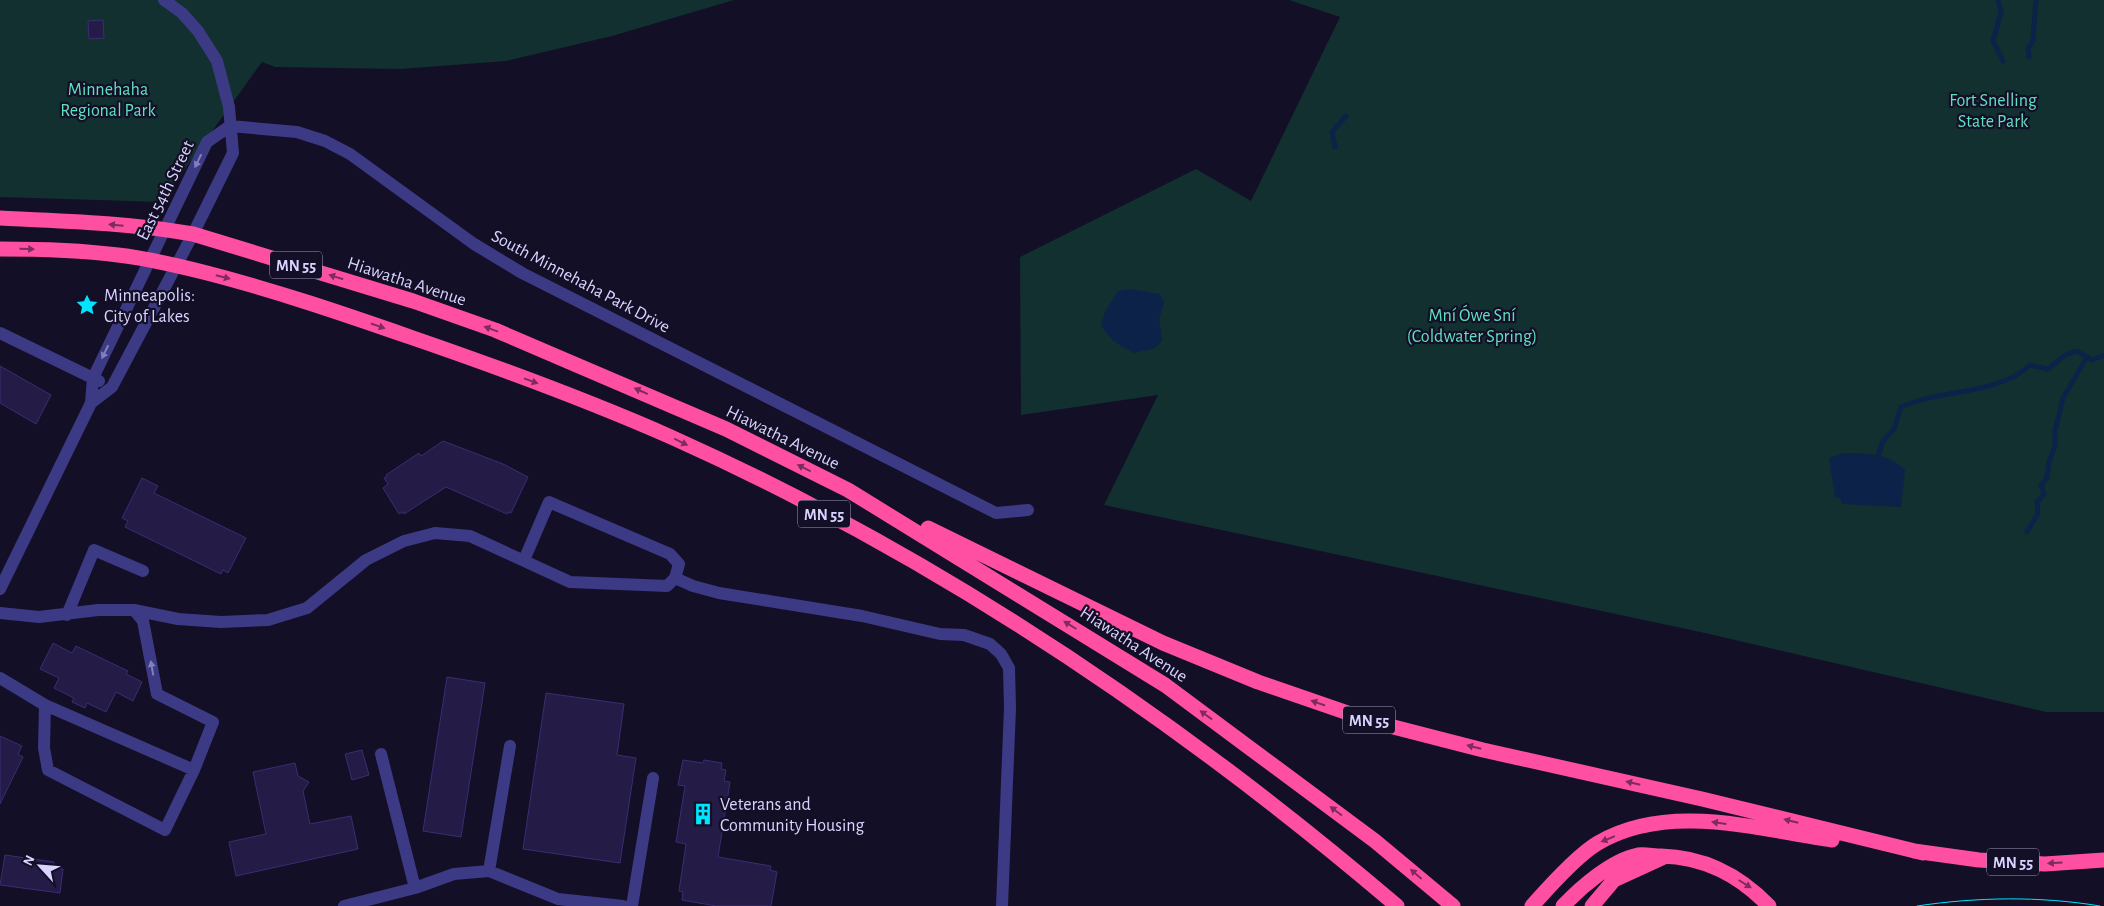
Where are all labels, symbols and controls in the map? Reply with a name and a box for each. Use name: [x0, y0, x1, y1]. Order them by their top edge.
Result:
park label: Minnehaha Regional Park: [60, 81, 156, 120]
park label: Fort Snelling State Park: [1949, 92, 2037, 131]
street label: East 54th Street: [134, 137, 198, 243]
one-way arrow: [194, 154, 202, 168]
one-way arrow: [108, 221, 124, 229]
street label: South Minnehaha Park Drive: [488, 227, 673, 337]
one-way arrow: [19, 245, 35, 253]
road number: MN 55: [270, 252, 322, 278]
street label: Hiawatha Avenue: [345, 254, 468, 310]
one-way arrow: [328, 272, 343, 280]
one-way arrow: [215, 274, 230, 282]
place label: Minneapolis: City of Lakes: [104, 287, 195, 326]
place icon: Minneapolis: City of Lakes: [74, 292, 100, 318]
park label: Mní Ówe Sní (Coldwater Spring): [1407, 304, 1537, 346]
one-way arrow: [371, 322, 386, 330]
one-way arrow: [483, 325, 498, 333]
one-way arrow: [101, 344, 110, 359]
one-way arrow: [524, 377, 539, 385]
one-way arrow: [634, 387, 648, 395]
street label: Hiawatha Avenue: [723, 403, 842, 473]
one-way arrow: [674, 439, 688, 447]
one-way arrow: [797, 464, 811, 472]
road number: MN 55: [798, 500, 850, 528]
street label: Hiawatha Avenue: [1077, 604, 1190, 686]
one-way arrow: [1064, 621, 1077, 630]
one-way arrow: [148, 660, 156, 676]
one-way arrow: [1310, 698, 1325, 706]
road number: MN 55: [1343, 706, 1395, 734]
one-way arrow: [1200, 709, 1213, 720]
one-way arrow: [1467, 743, 1482, 751]
one-way arrow: [1625, 779, 1640, 787]
place label: Veterans and Community Housing: [720, 796, 865, 835]
building icon: Veterans and Community Housing: [690, 801, 716, 827]
one-way arrow: [1330, 806, 1343, 817]
one-way arrow: [1783, 817, 1798, 825]
one-way arrow: [1711, 819, 1727, 827]
one-way arrow: [1601, 835, 1615, 843]
north arrow: [15, 841, 65, 891]
road number: MN 55: [1987, 849, 2039, 876]
text: N: [21, 853, 38, 868]
one-way arrow: [2047, 860, 2063, 868]
one-way arrow: [1411, 868, 1423, 880]
one-way arrow: [1738, 879, 1751, 888]

